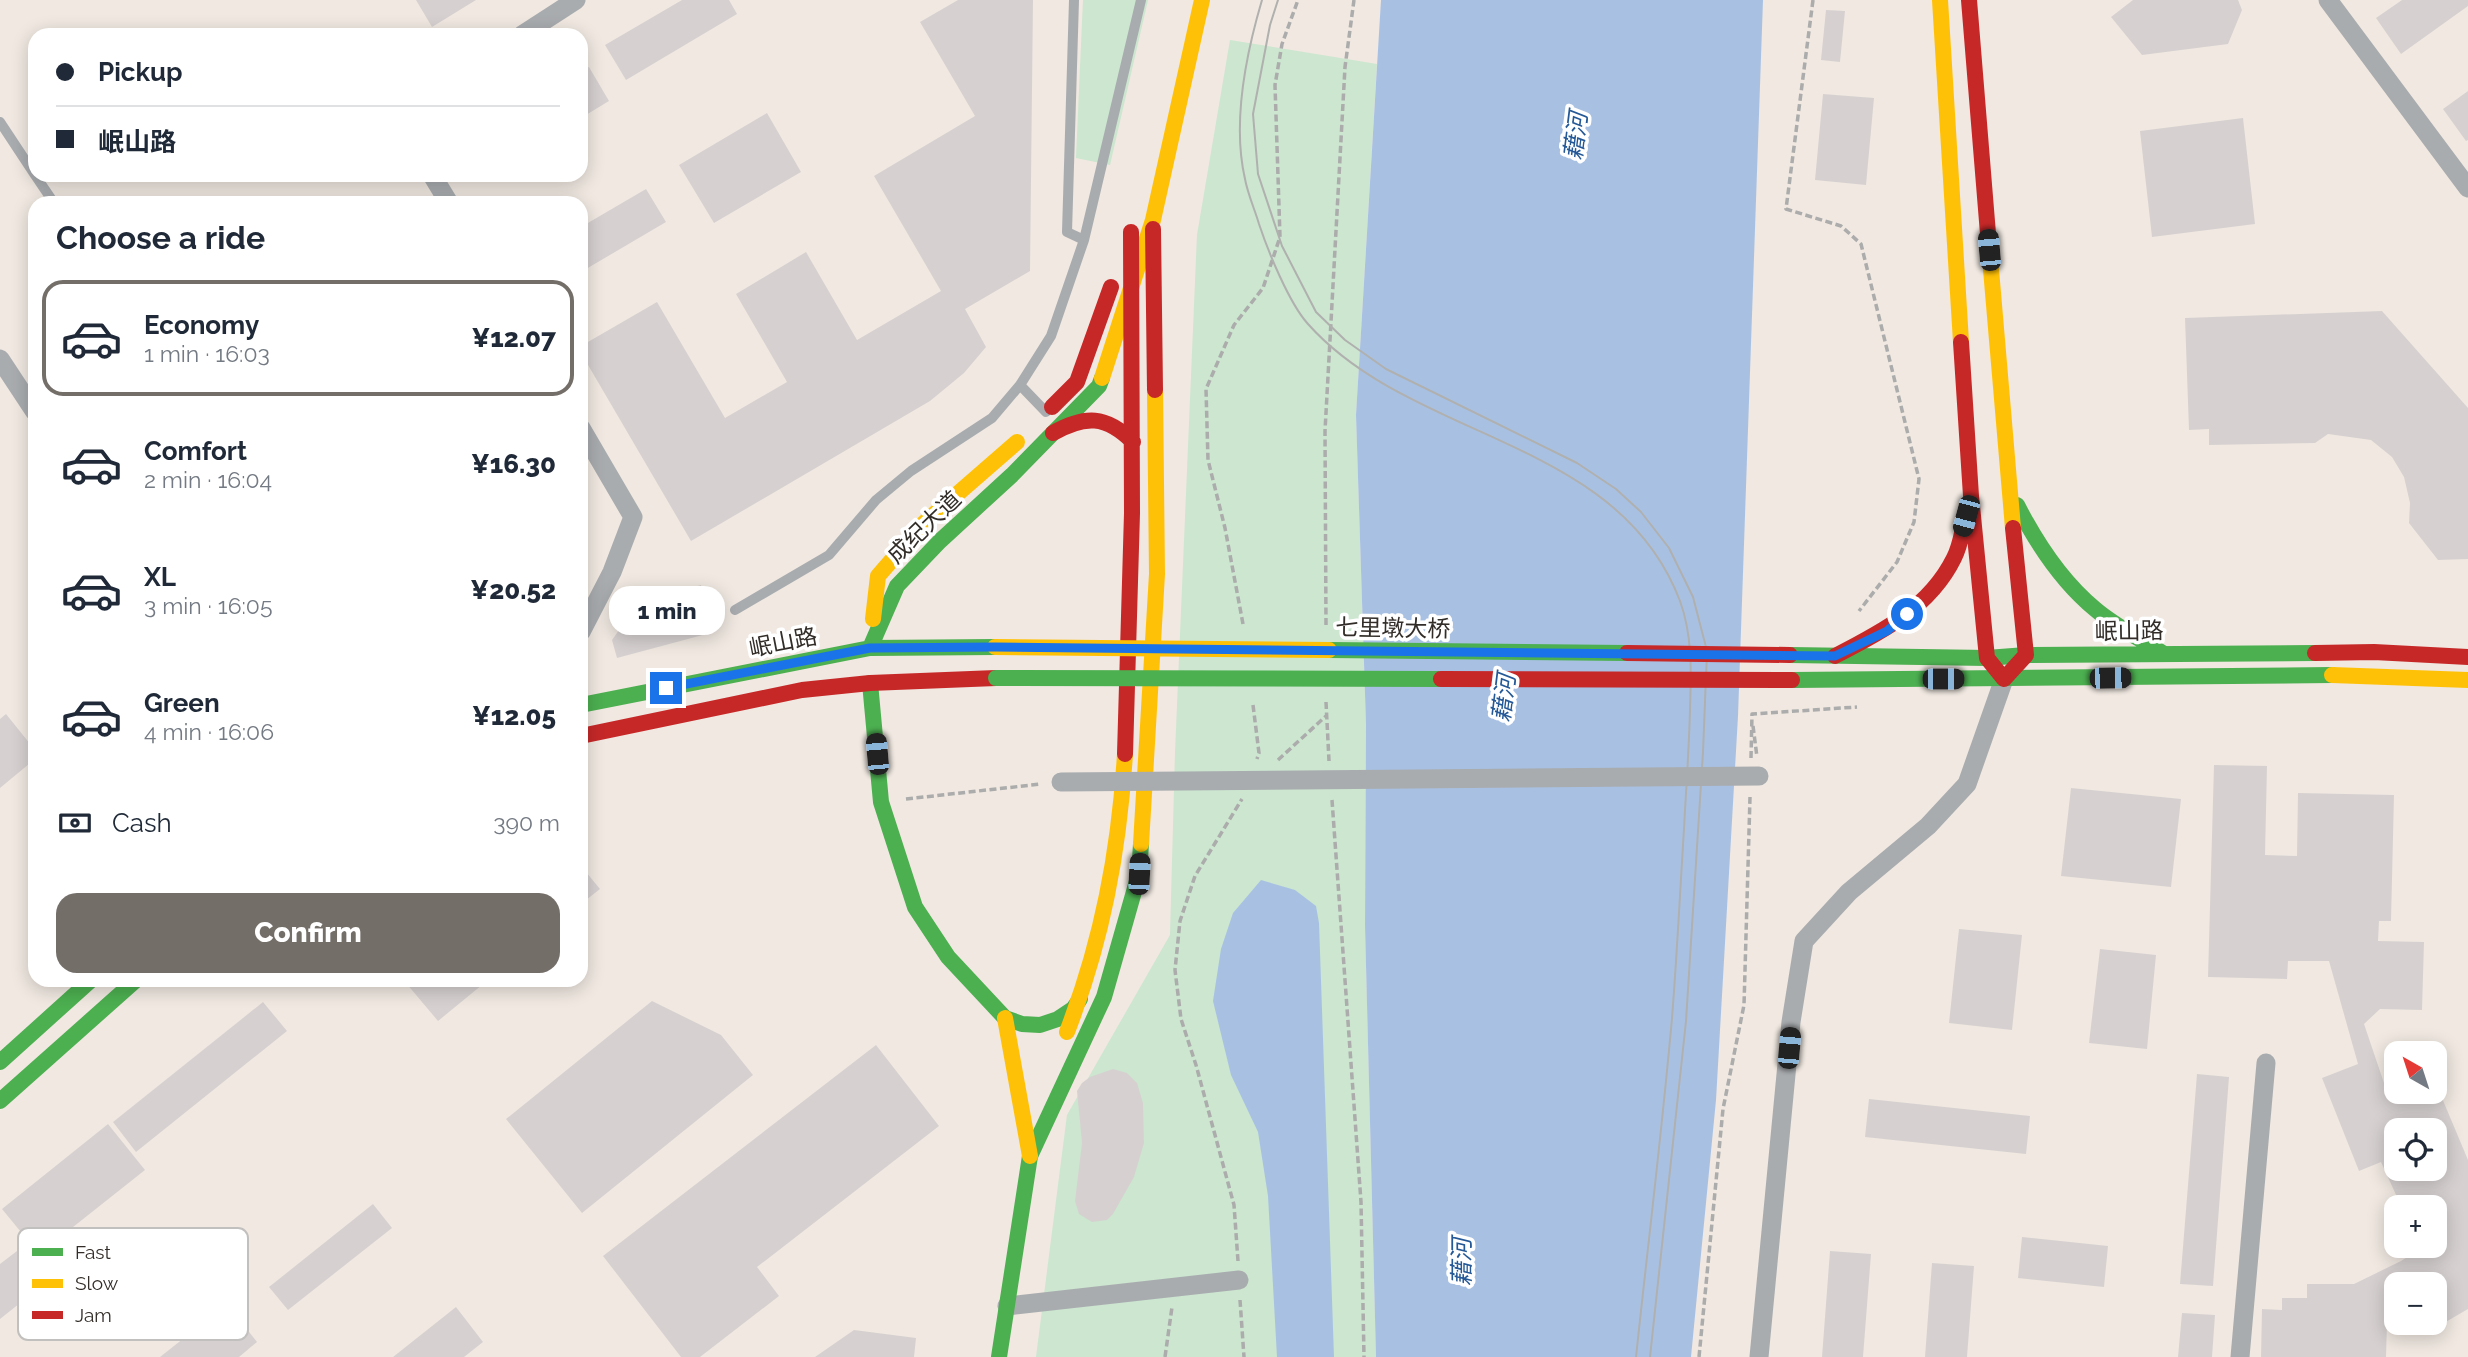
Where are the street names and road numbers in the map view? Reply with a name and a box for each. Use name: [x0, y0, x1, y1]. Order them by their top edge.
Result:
street label: 成纪大道: [881, 485, 966, 568]
street label: 七里墩大桥: [1335, 613, 1451, 642]
street label: 岷山路: [2094, 616, 2164, 645]
street label: 岷山路: [746, 622, 819, 661]

